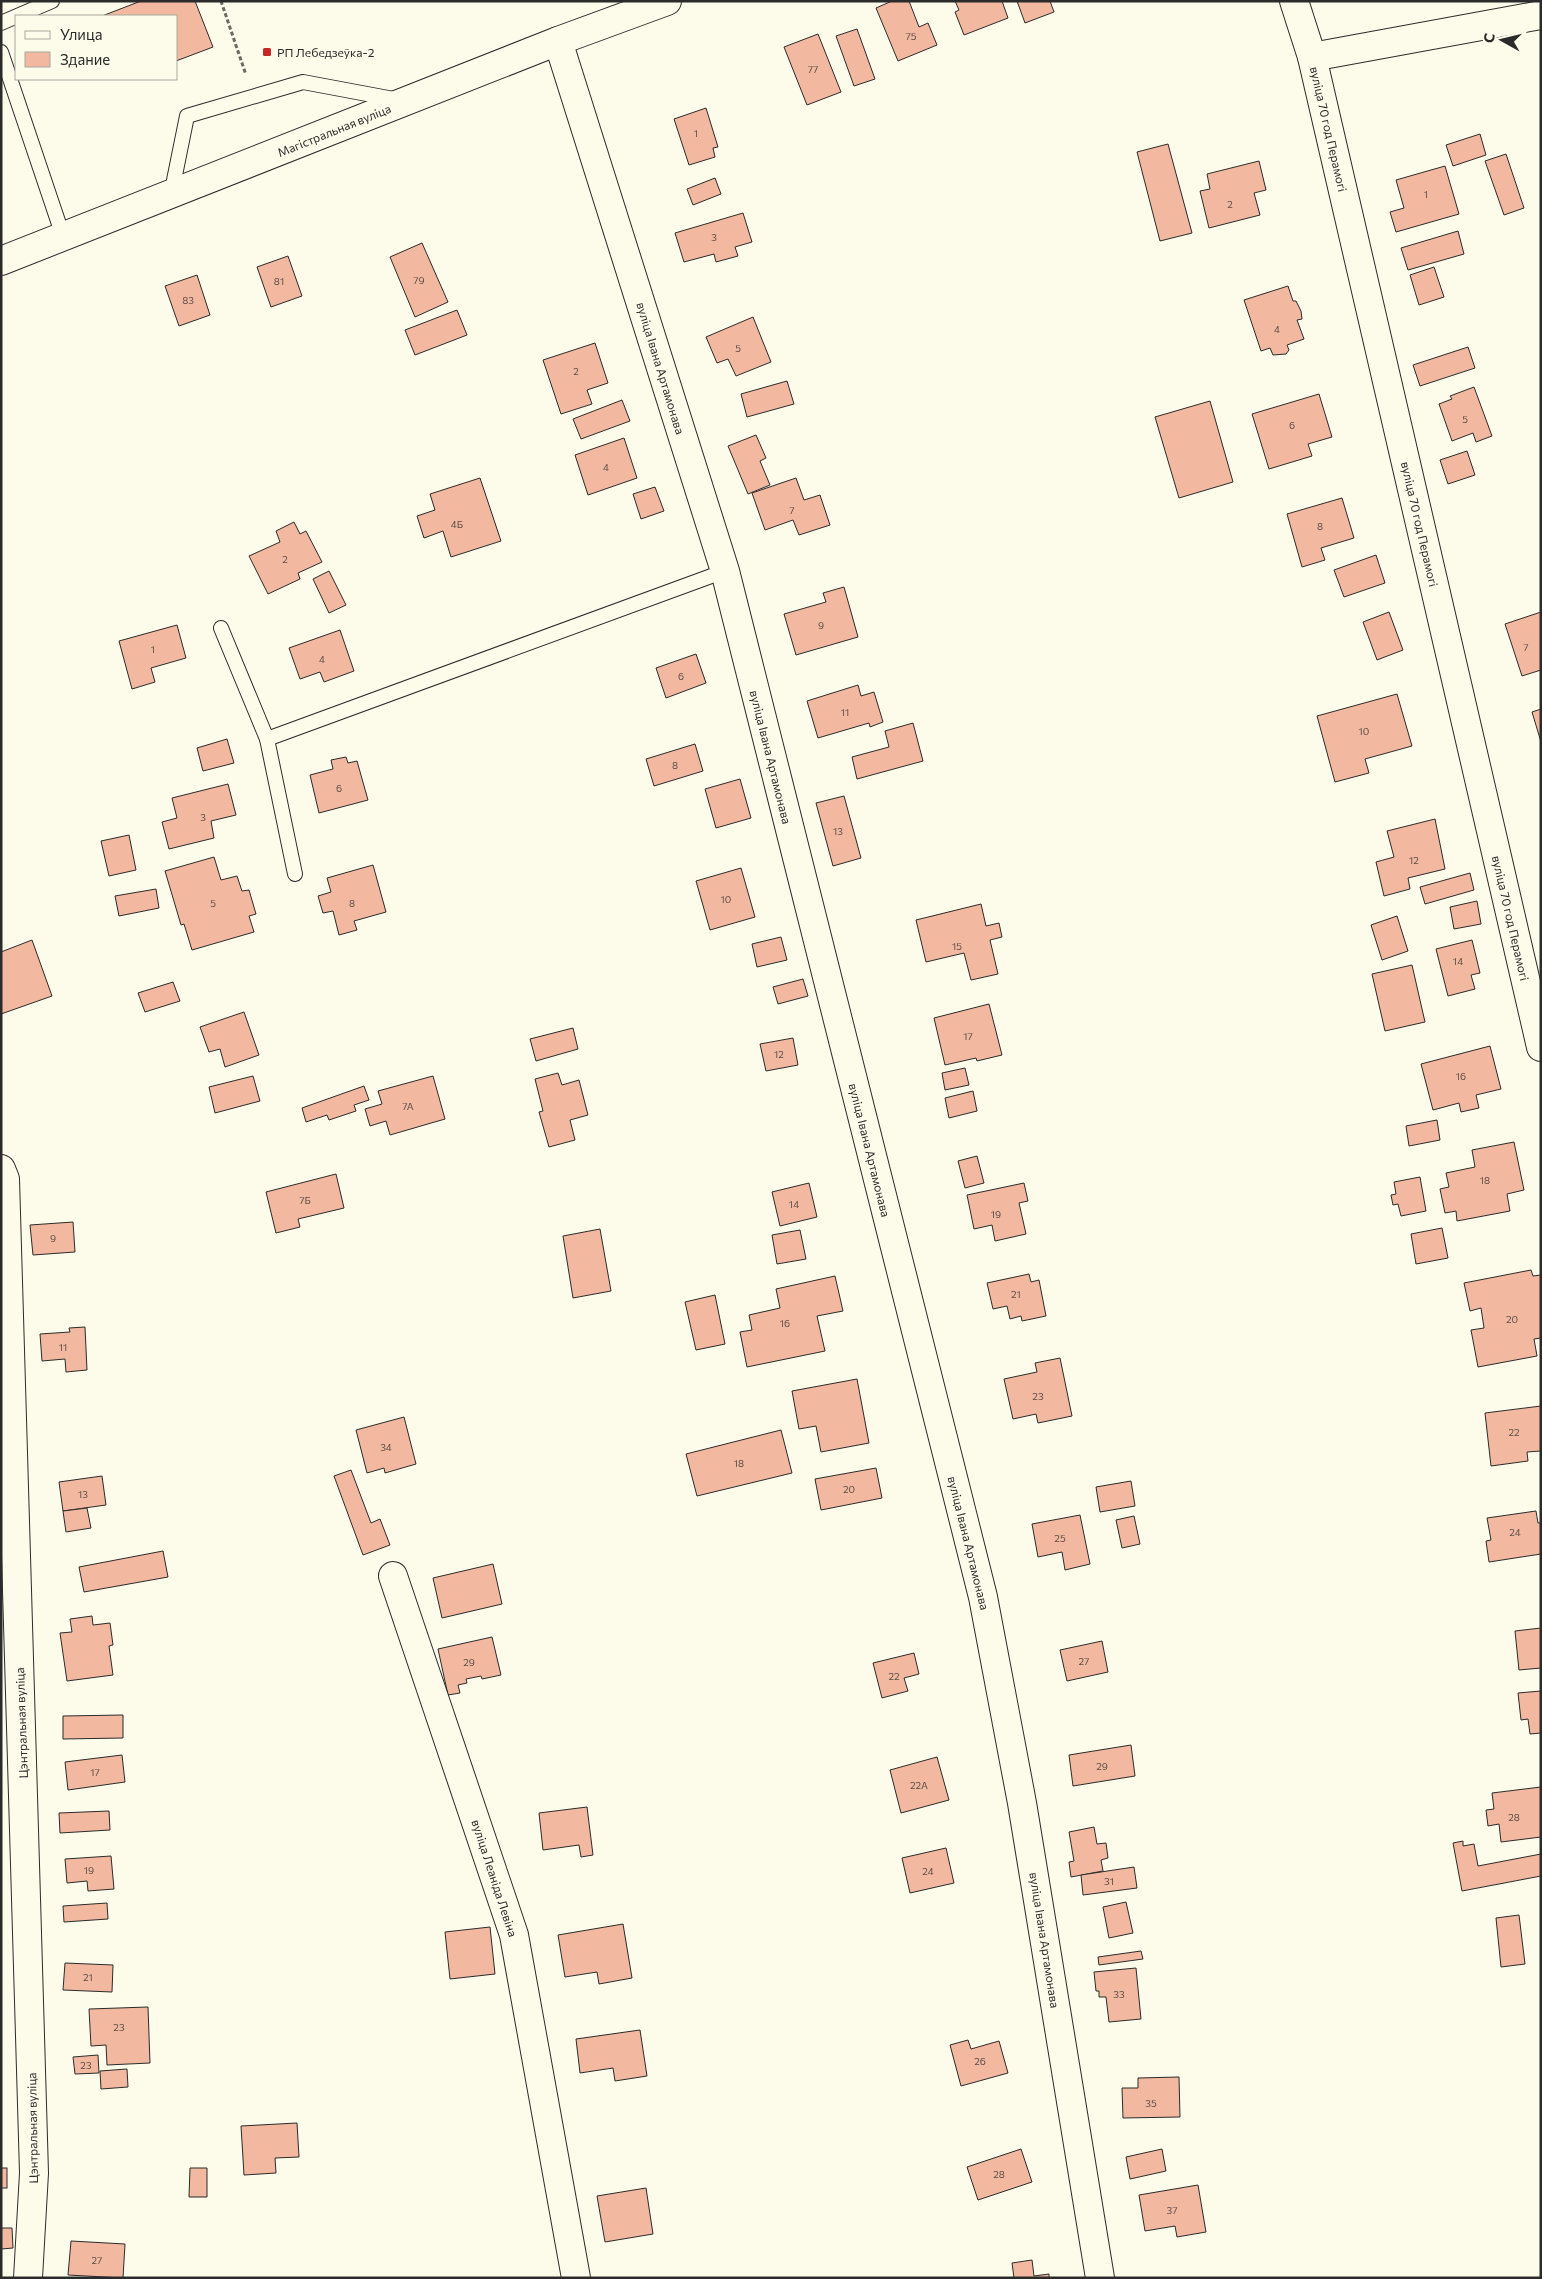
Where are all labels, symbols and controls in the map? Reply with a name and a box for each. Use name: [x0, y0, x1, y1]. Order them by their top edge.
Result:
legend: [15, 15, 178, 80]
north arrow: [1477, 15, 1527, 65]
text: Улица: [60, 25, 102, 43]
house number: 75: [906, 30, 917, 42]
text: С: [1480, 32, 1498, 44]
place label: РП Лебедзеўка-2: [277, 45, 375, 59]
marker: РП Лебедзеўка-2: [261, 46, 273, 58]
text: Здание: [60, 50, 110, 68]
house number: 77: [808, 63, 818, 75]
street label: вуліца 70 год Перамогі: [1308, 65, 1350, 193]
street label: Магістральная вуліца: [275, 101, 393, 159]
house number: 1: [694, 127, 698, 139]
house number: 1: [1424, 188, 1428, 200]
house number: 2: [1227, 198, 1233, 210]
house number: 3: [711, 231, 717, 243]
house number: 79: [413, 274, 425, 286]
house number: 81: [274, 275, 284, 287]
house number: 83: [182, 294, 194, 306]
street label: вуліца Івана Артамонава: [634, 300, 688, 436]
house number: 4: [1274, 323, 1280, 335]
house number: 5: [735, 342, 741, 354]
house number: 2: [573, 365, 579, 377]
house number: 5: [1462, 413, 1468, 425]
house number: 6: [1289, 419, 1295, 431]
street label: вуліца 70 год Перамогі: [1399, 460, 1441, 588]
house number: 4: [603, 461, 609, 473]
house number: 7: [789, 504, 795, 516]
house number: 4Б: [451, 518, 463, 530]
house number: 8: [1317, 520, 1323, 532]
house number: 2: [282, 553, 288, 565]
house number: 9: [818, 619, 824, 631]
house number: 7: [1523, 641, 1529, 653]
house number: 1: [151, 643, 155, 655]
house number: 4: [319, 653, 325, 665]
house number: 6: [678, 670, 684, 682]
street label: вуліца Івана Артамонава: [748, 689, 794, 825]
house number: 11: [841, 706, 849, 718]
house number: 10: [1359, 725, 1369, 737]
house number: 8: [672, 759, 678, 771]
house number: 6: [336, 782, 342, 794]
house number: 3: [200, 811, 206, 823]
house number: 13: [833, 825, 843, 837]
house number: 12: [1409, 854, 1419, 866]
street label: вуліца 70 год Перамогі: [1490, 854, 1532, 982]
house number: 10: [721, 893, 731, 905]
house number: 5: [210, 897, 216, 909]
house number: 8: [349, 897, 355, 909]
house number: 15: [952, 940, 962, 952]
house number: 14: [1453, 955, 1463, 967]
house number: 17: [963, 1030, 973, 1042]
house number: 12: [774, 1048, 784, 1060]
house number: 16: [1456, 1070, 1466, 1082]
street label: вуліца Івана Артамонава: [847, 1082, 893, 1218]
house number: 7А: [402, 1100, 414, 1112]
house number: 18: [1480, 1174, 1490, 1186]
house number: 7Б: [299, 1194, 311, 1206]
house number: 14: [789, 1198, 799, 1210]
house number: 19: [991, 1208, 1001, 1220]
house number: 9: [50, 1232, 56, 1244]
house number: 21: [1011, 1288, 1021, 1300]
house number: 20: [1506, 1313, 1518, 1325]
house number: 16: [780, 1317, 790, 1329]
house number: 11: [59, 1341, 67, 1353]
house number: 23: [1032, 1390, 1044, 1402]
house number: 22: [1508, 1426, 1520, 1438]
house number: 34: [380, 1441, 392, 1453]
house number: 18: [734, 1457, 744, 1469]
street label: вуліца Івана Артамонава: [946, 1475, 992, 1611]
house number: 20: [843, 1483, 855, 1495]
house number: 13: [78, 1488, 88, 1500]
house number: 24: [1509, 1526, 1521, 1538]
house number: 25: [1054, 1532, 1066, 1544]
house number: 27: [1079, 1655, 1089, 1667]
house number: 29: [463, 1656, 475, 1668]
street label: Цэнтральная вуліца: [12, 1667, 30, 1779]
house number: 22: [888, 1670, 900, 1682]
house number: 29: [1096, 1760, 1108, 1772]
house number: 17: [90, 1766, 100, 1778]
house number: 22А: [910, 1779, 928, 1791]
house number: 28: [1508, 1811, 1520, 1823]
street label: вуліца Леаніда Левіна: [469, 1818, 521, 1938]
house number: 19: [84, 1864, 94, 1876]
house number: 24: [922, 1865, 934, 1877]
street label: вуліца Івана Артамонава: [1027, 1871, 1063, 2009]
house number: 31: [1104, 1875, 1114, 1887]
house number: 21: [83, 1971, 93, 1983]
house number: 33: [1113, 1988, 1125, 2000]
house number: 23: [113, 2021, 125, 2033]
house number: 26: [974, 2055, 986, 2067]
house number: 23: [80, 2059, 92, 2071]
street label: Цэнтральная вуліца: [24, 2072, 40, 2184]
house number: 35: [1145, 2097, 1157, 2109]
house number: 28: [993, 2168, 1005, 2180]
house number: 37: [1167, 2204, 1177, 2216]
house number: 27: [92, 2254, 102, 2266]

